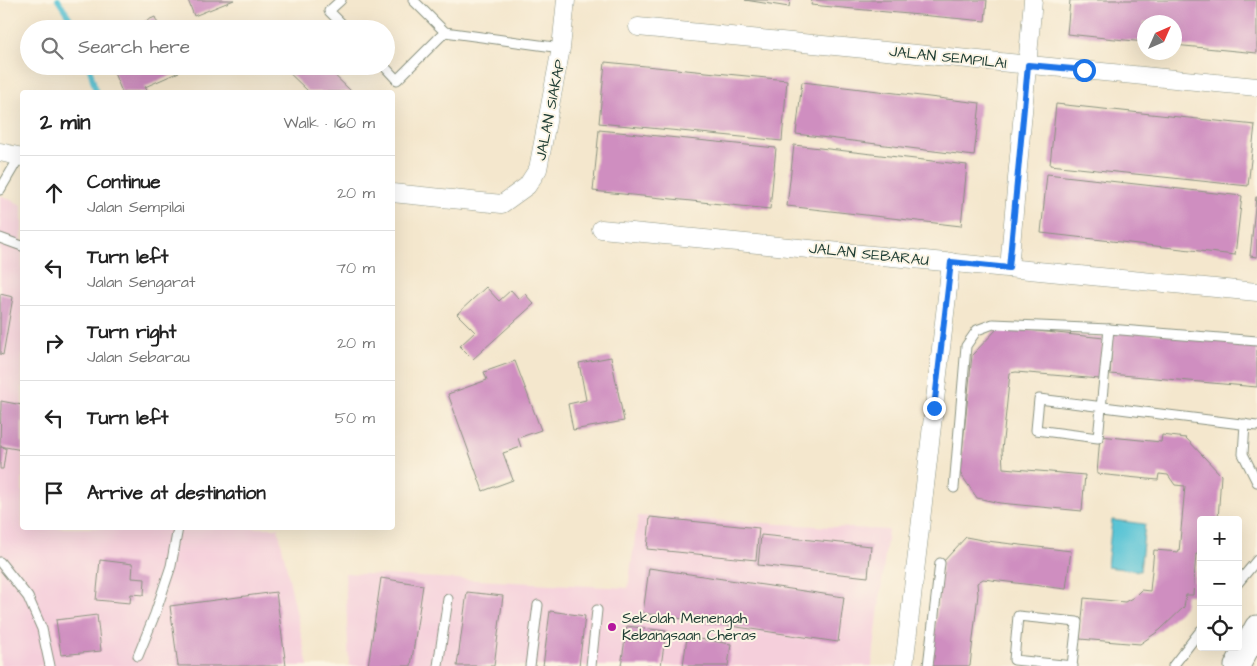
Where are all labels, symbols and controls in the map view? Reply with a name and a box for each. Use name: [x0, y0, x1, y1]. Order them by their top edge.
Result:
north arrow: [1137, 15, 1182, 60]
search box: [20, 20, 395, 75]
icon: search: [38, 34, 66, 62]
text: Search here: [78, 34, 190, 61]
street label: JALAN SEMPILAI: [888, 41, 1008, 74]
street label: JALAN SIAKAP: [530, 57, 571, 163]
route start: [1073, 59, 1096, 82]
text: 2 min: [40, 108, 90, 137]
text: Walk · 160 m: [283, 112, 375, 134]
text: Continue: [87, 169, 161, 196]
icon: ahead: [40, 179, 68, 207]
text: 20 m: [337, 182, 375, 204]
text: Jalan Sempilai: [87, 196, 184, 218]
street label: JALAN SEBARAU: [808, 238, 930, 271]
text: Turn left: [87, 244, 168, 271]
icon: left: [40, 254, 68, 282]
text: 70 m: [336, 257, 375, 279]
text: Jalan Sengarat: [87, 271, 195, 293]
text: Turn right: [87, 319, 176, 346]
icon: right: [40, 329, 68, 357]
text: 20 m: [337, 332, 375, 354]
text: Jalan Sebarau: [87, 346, 190, 368]
route end: [923, 397, 946, 420]
icon: left: [40, 404, 68, 432]
text: Turn left: [87, 405, 168, 432]
text: 50 m: [335, 407, 375, 429]
icon: arrive: [40, 479, 68, 507]
text: Arrive at destination: [87, 480, 266, 507]
map controls: [1197, 516, 1242, 651]
button: +: [1197, 516, 1242, 561]
button: −: [1197, 561, 1242, 606]
button: locate: [1197, 606, 1242, 651]
place label: Sekolah Menengah Kebangsaan Cheras: [622, 608, 757, 647]
marker: Sekolah Menengah Kebangsaan Cheras: [606, 621, 618, 633]

